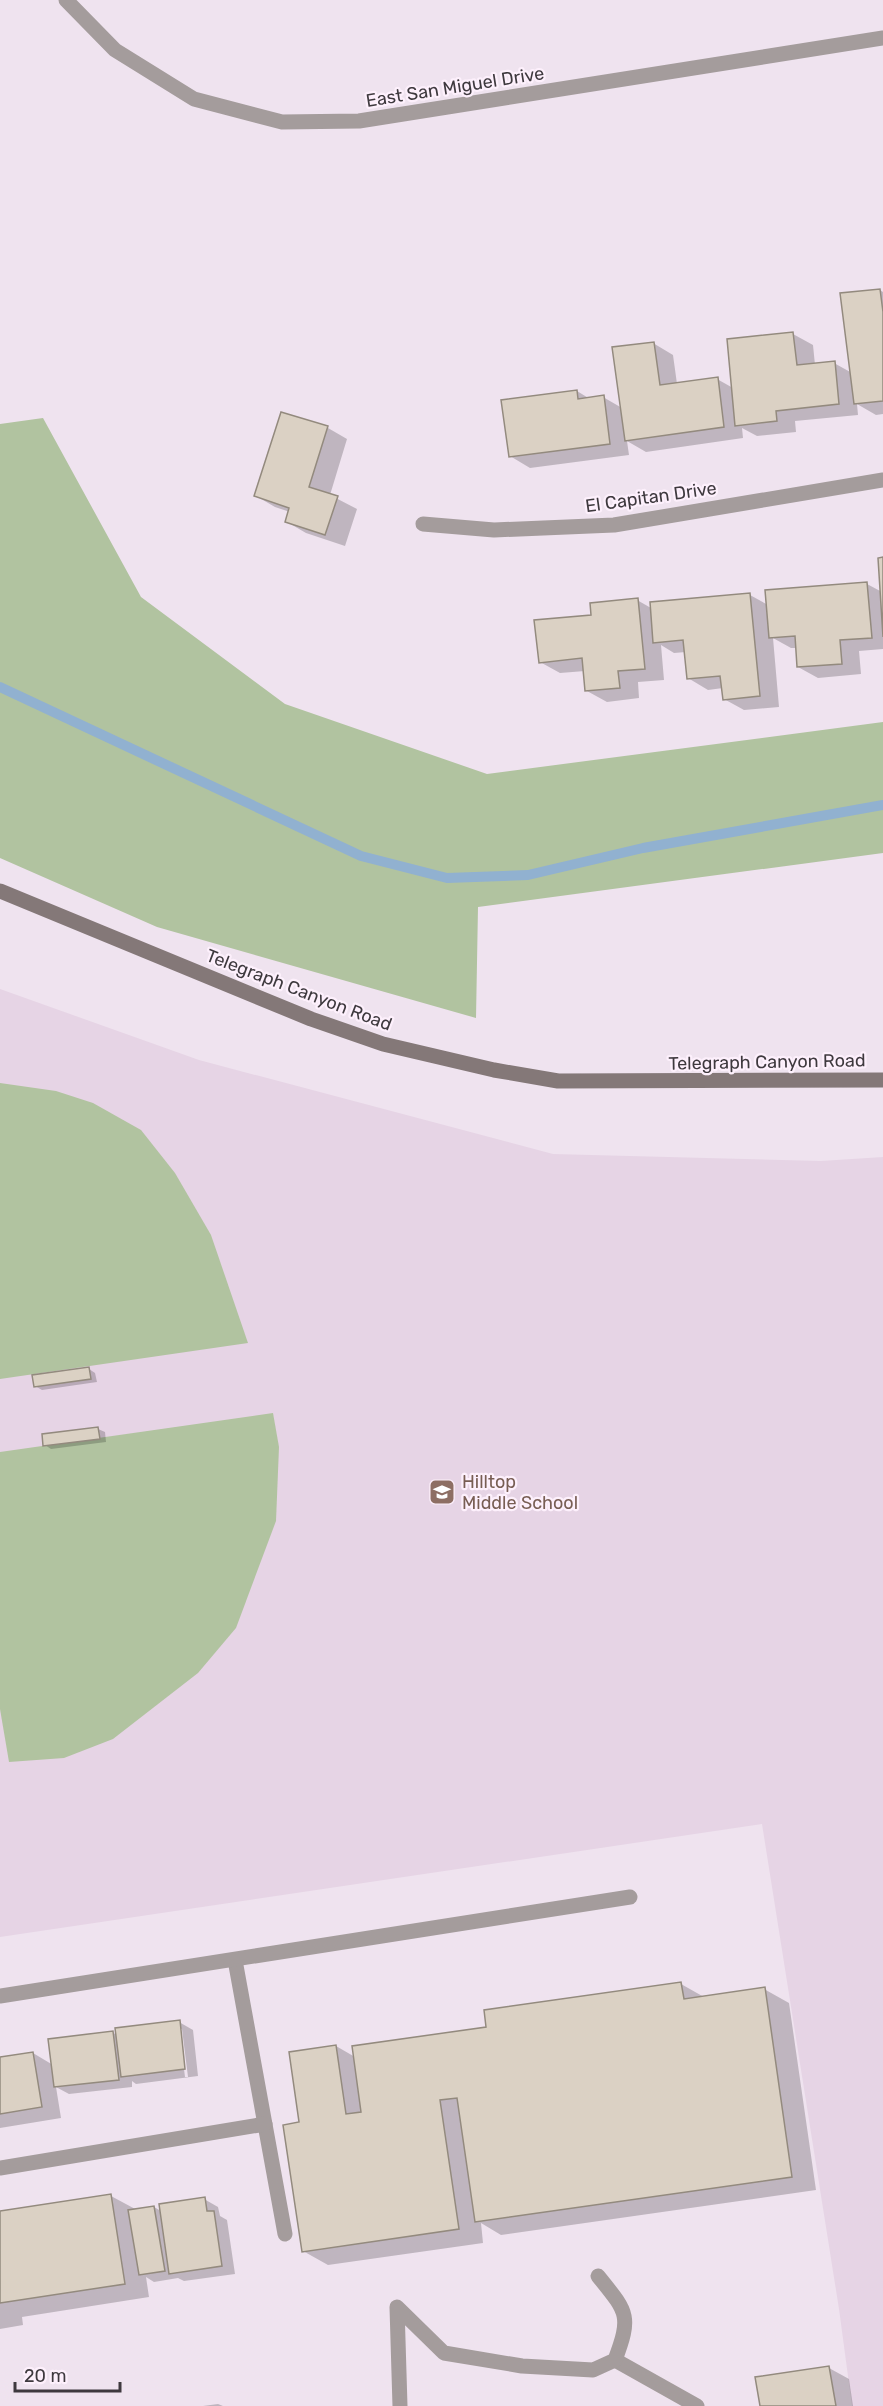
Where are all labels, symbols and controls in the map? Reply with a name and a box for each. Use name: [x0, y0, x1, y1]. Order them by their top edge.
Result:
street label: East San Miguel Drive: [364, 62, 546, 112]
street label: El Capitan Drive: [584, 477, 718, 517]
street label: Telegraph Canyon Road: [203, 944, 395, 1036]
street label: Telegraph Canyon Road: [668, 1049, 866, 1075]
place label: Hilltop Middle School: [462, 1471, 578, 1514]
school or university icon: Hilltop Middle School: [427, 1477, 457, 1507]
scale bar: [15, 2355, 120, 2393]
text: 20 m: [24, 2365, 66, 2387]

